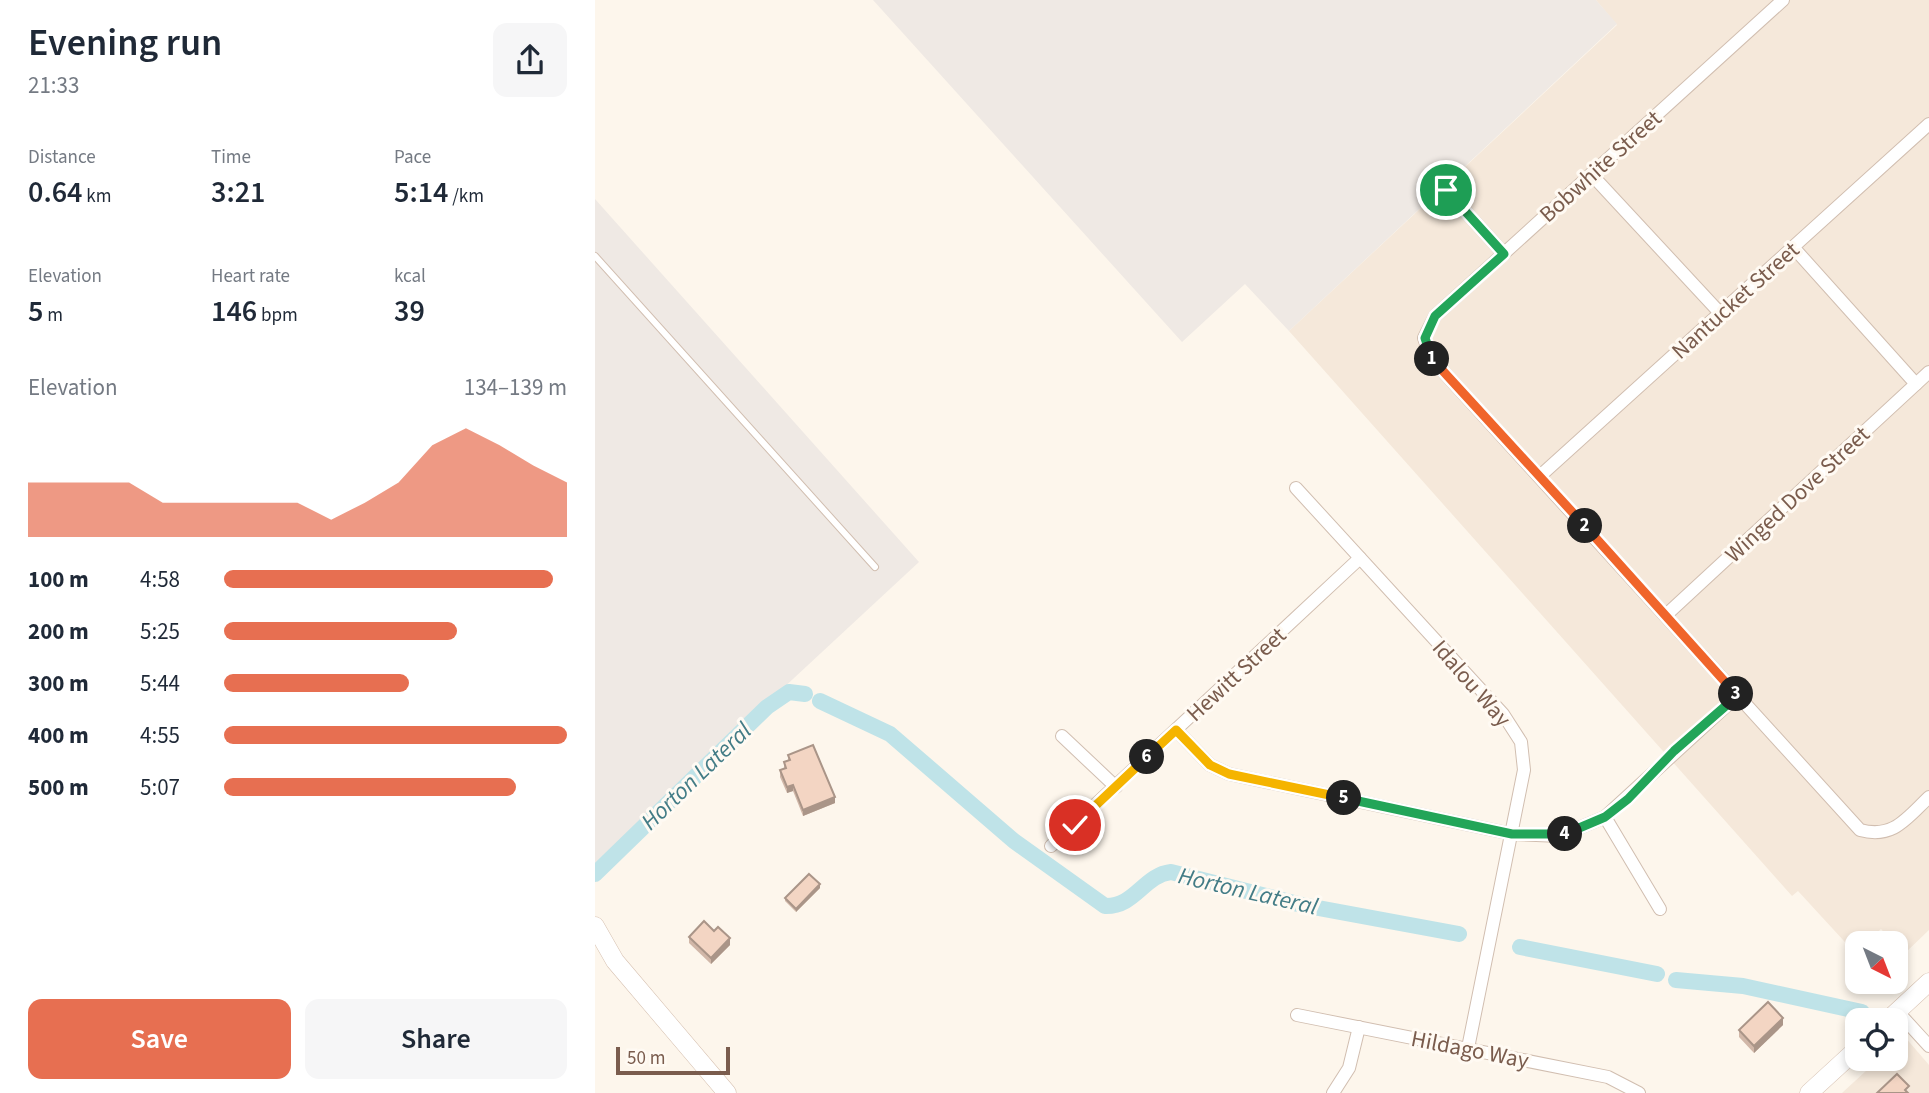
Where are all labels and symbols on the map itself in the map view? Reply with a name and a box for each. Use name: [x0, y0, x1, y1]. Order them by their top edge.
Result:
street label: Bobwhite Street: [1532, 102, 1669, 230]
pin: [1416, 160, 1476, 220]
street label: Nantucket Street: [1664, 234, 1807, 367]
pin: 1: [1415, 342, 1449, 376]
street label: Winged Dove Street: [1718, 418, 1877, 570]
pin: 2: [1567, 508, 1602, 544]
street label: Hewitt Street: [1179, 619, 1294, 729]
street label: Idalou Way: [1424, 633, 1519, 734]
pin: 3: [1719, 676, 1753, 712]
water label: Horton Lateral: [633, 714, 760, 838]
pin: 6: [1129, 740, 1165, 774]
pin: 5: [1327, 780, 1361, 816]
pin: [1045, 795, 1105, 855]
pin: 4: [1548, 816, 1583, 852]
water label: Horton Lateral: [1175, 858, 1321, 925]
north arrow: [1845, 931, 1907, 994]
street label: Hildago Way: [1408, 1022, 1532, 1077]
scale bar: [616, 1044, 730, 1076]

